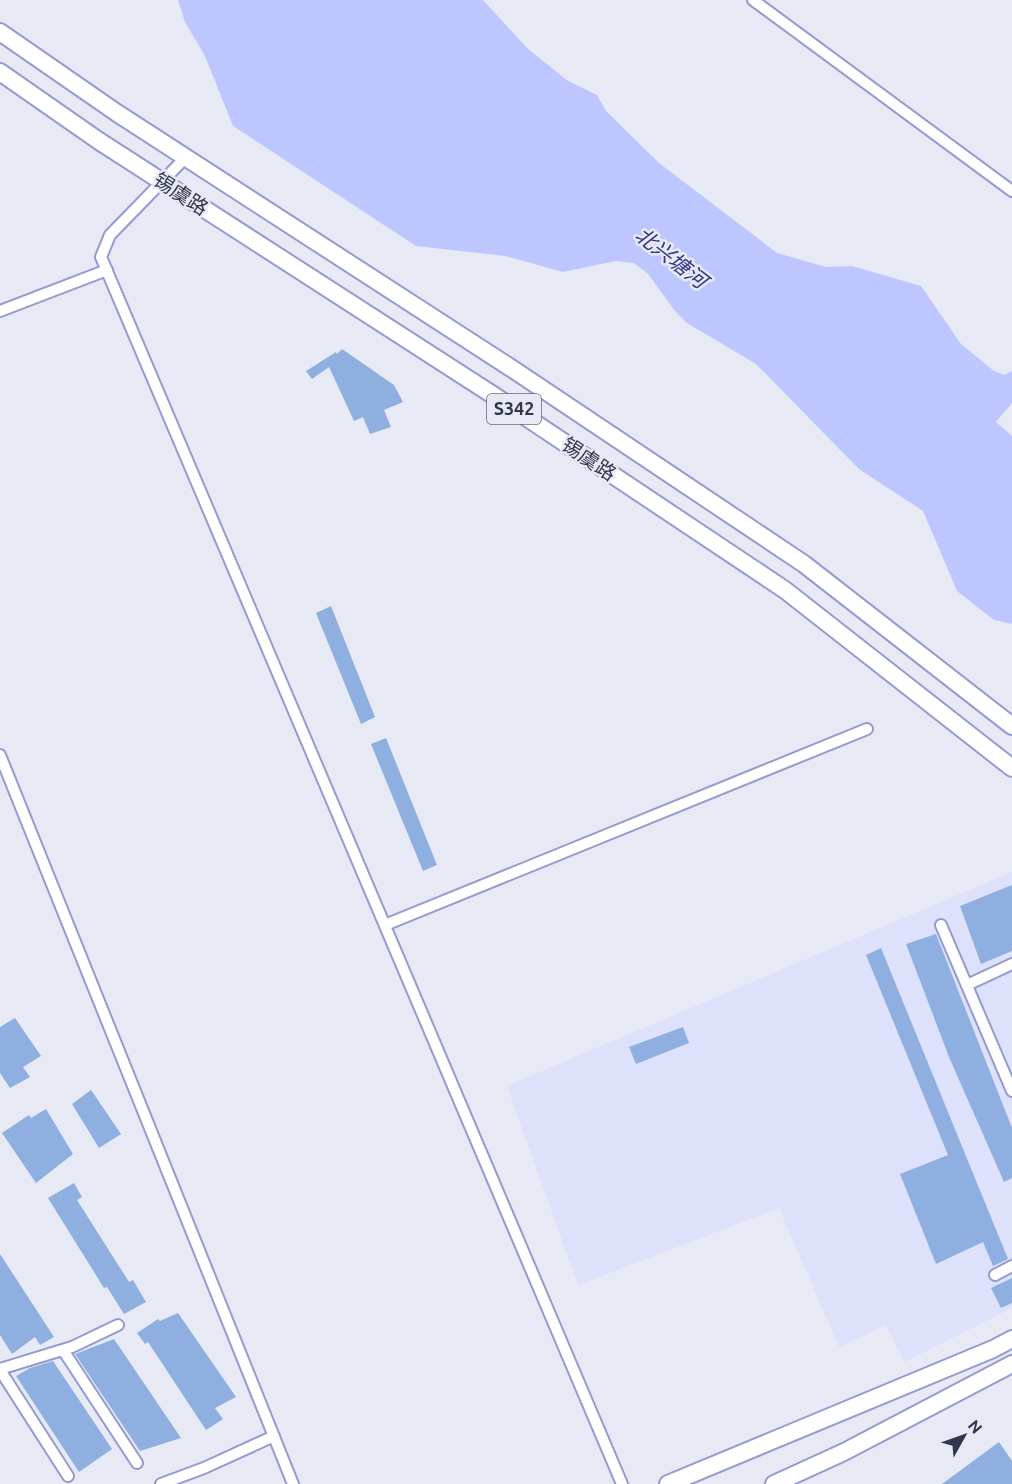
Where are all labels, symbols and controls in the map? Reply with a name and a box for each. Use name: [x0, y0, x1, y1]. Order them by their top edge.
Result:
street label: 锡虞路: [150, 168, 213, 220]
water label: 北兴塘河: [631, 222, 715, 295]
road number: S342: [487, 394, 541, 424]
street label: 锡虞路: [558, 432, 621, 485]
north arrow: [934, 1406, 994, 1466]
text: N: [965, 1416, 986, 1437]

